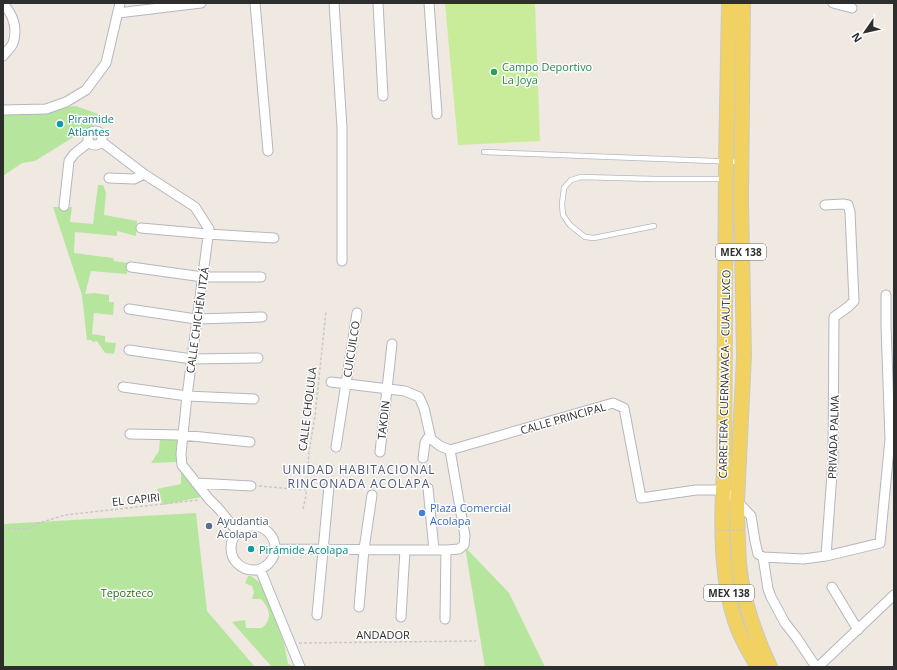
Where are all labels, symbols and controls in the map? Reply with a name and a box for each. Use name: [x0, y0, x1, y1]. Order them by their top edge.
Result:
north arrow: [845, 12, 885, 52]
text: N: [848, 30, 865, 46]
place label: Campo Deportivo La Joya: [502, 59, 593, 87]
marker: Campo Deportivo La Joya: [489, 67, 499, 77]
place label: Piramide Atlantes: [68, 111, 114, 139]
marker: Piramide Atlantes: [55, 119, 65, 129]
road number: MEX 138: [716, 244, 766, 260]
street label: CALLE CHICHÉN ITZÁ: [182, 266, 212, 374]
street label: CARRETERA CUERNAVACA - CUAUTLIXCO: [715, 270, 733, 478]
street label: CUICUILCO: [339, 320, 363, 378]
street label: CALLE CHOLULA: [294, 366, 320, 452]
street label: PRIVADA PALMA: [824, 395, 842, 479]
street label: CALLE PRINCIPAL: [518, 399, 608, 437]
street label: TAKDIN: [373, 400, 393, 440]
district label: UNIDAD HABITACIONAL RINCONADA ACOLAPA: [282, 461, 436, 492]
street label: EL CAPIRI: [111, 489, 161, 509]
place label: Plaza Comercial Acolapa: [430, 500, 511, 528]
marker: Plaza Comercial Acolapa: [417, 508, 427, 518]
place label: Ayudantia Acolapa: [217, 513, 269, 541]
marker: Ayudantia Acolapa: [204, 521, 214, 531]
place label: Pirámide Acolapa: [259, 542, 348, 557]
marker: Pirámide Acolapa: [246, 544, 256, 554]
park label: Tepozteco: [101, 585, 154, 600]
road number: MEX 138: [704, 585, 754, 601]
street label: ANDADOR: [356, 627, 410, 642]

